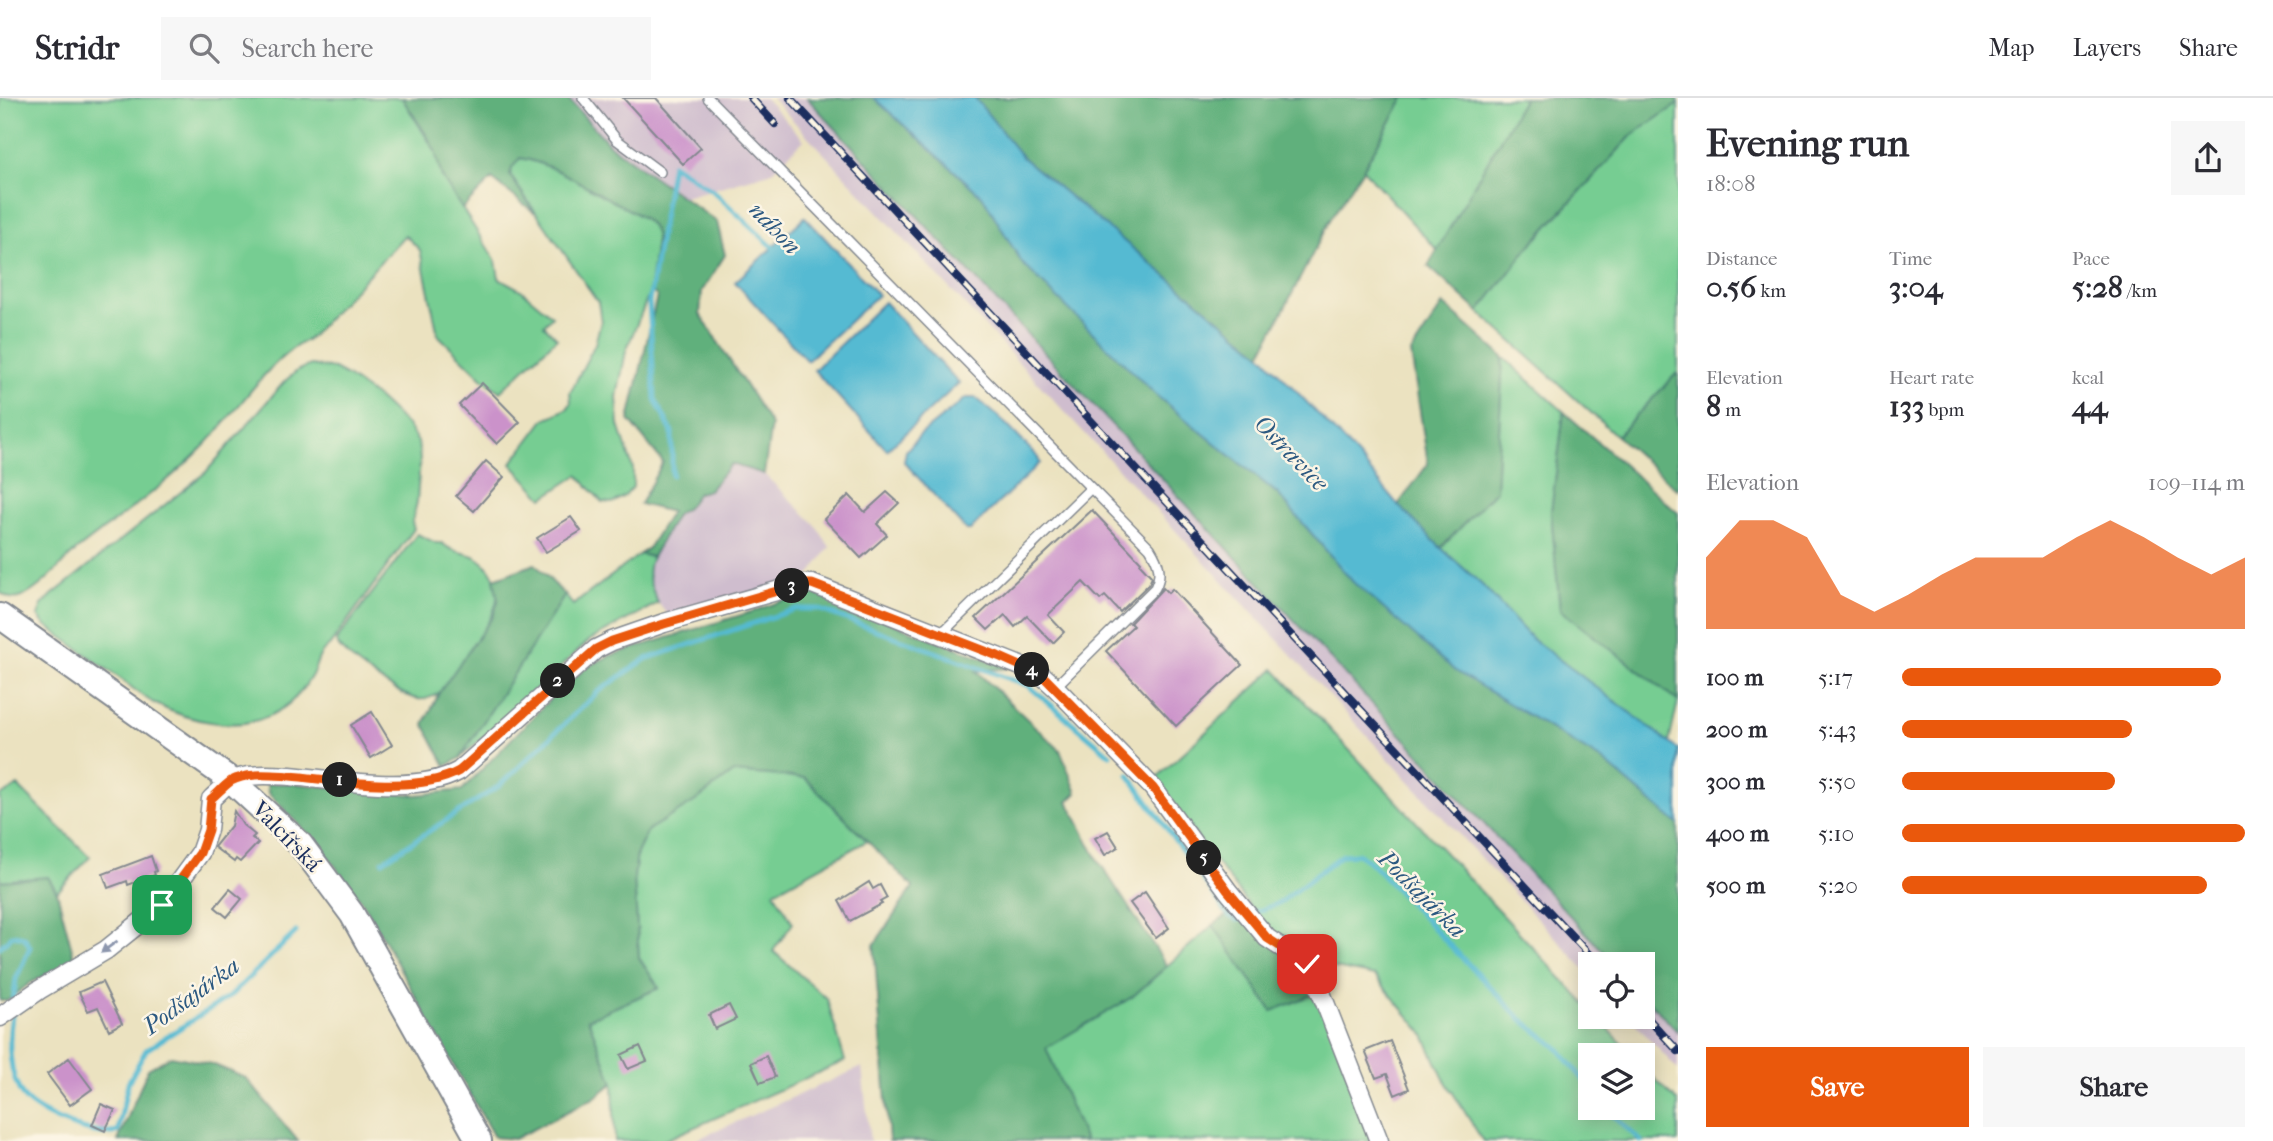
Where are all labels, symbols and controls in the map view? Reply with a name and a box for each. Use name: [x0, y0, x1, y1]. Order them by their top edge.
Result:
search box: [161, 17, 651, 80]
text: Stridr: [35, 29, 119, 68]
icon: search: [185, 29, 223, 67]
text: Search here: [241, 33, 373, 64]
text: Map: [1989, 34, 2035, 62]
text: Layers: [2073, 34, 2141, 62]
text: Share: [2179, 34, 2238, 62]
text: Evening run: [1706, 121, 1909, 166]
button: share: [2171, 121, 2245, 195]
text: 18:08: [1706, 170, 1756, 197]
water label: náhon: [743, 196, 807, 260]
text: Distance: [1706, 248, 1777, 270]
text: Time: [1889, 248, 1932, 270]
text: Pace: [2072, 248, 2110, 270]
text: 0.56: [1706, 270, 1756, 305]
text: 3:04: [1889, 270, 1943, 305]
text: 5:28: [2072, 270, 2123, 305]
text: km: [1756, 280, 1786, 302]
text: /km: [2123, 280, 2157, 302]
text: Elevation: [1706, 367, 1783, 389]
text: Heart rate: [1889, 367, 1974, 389]
text: kcal: [2072, 367, 2104, 389]
text: 8: [1706, 389, 1721, 424]
text: 133: [1889, 389, 1924, 424]
text: 44: [2072, 389, 2108, 424]
text: m: [1721, 399, 1741, 421]
text: bpm: [1924, 399, 1964, 421]
water label: Ostravice: [1248, 409, 1335, 498]
text: Elevation: [1706, 469, 1799, 496]
text: 109–114 m: [2148, 469, 2245, 496]
pin: 3: [774, 568, 810, 603]
text: 3: [788, 574, 795, 596]
pin: 4: [1014, 652, 1050, 688]
text: 4: [1026, 658, 1037, 680]
pin: 2: [540, 664, 576, 698]
text: 100 m: [1706, 664, 1764, 691]
text: 5:17: [1818, 664, 1853, 691]
text: 2: [553, 669, 562, 691]
text: 200 m: [1706, 716, 1767, 743]
text: 5:43: [1818, 716, 1857, 743]
pin: 1: [322, 762, 358, 798]
text: 1: [336, 768, 343, 790]
text: 300 m: [1706, 768, 1765, 795]
text: 5:50: [1818, 768, 1856, 795]
street label: Valcířská: [246, 795, 327, 878]
text: 400 m: [1706, 820, 1769, 847]
text: 5:10: [1818, 820, 1854, 847]
pin: 5: [1186, 840, 1222, 876]
water label: Podšajárka: [1372, 844, 1472, 944]
text: 5: [1199, 846, 1208, 868]
text: 500 m: [1706, 872, 1765, 899]
text: 5:20: [1818, 872, 1858, 899]
pin: [132, 875, 192, 935]
icon: arrive: [143, 886, 181, 924]
pin: [1277, 934, 1337, 994]
one-way arrow: [100, 940, 118, 954]
icon: check: [1288, 945, 1326, 983]
water label: Podšajárka: [137, 952, 245, 1041]
map controls: [1578, 952, 1655, 1120]
button: locate: [1578, 952, 1655, 1029]
button: layers: [1578, 1043, 1655, 1120]
button: Save: [1706, 1047, 1969, 1127]
button: Share: [1983, 1047, 2245, 1127]

